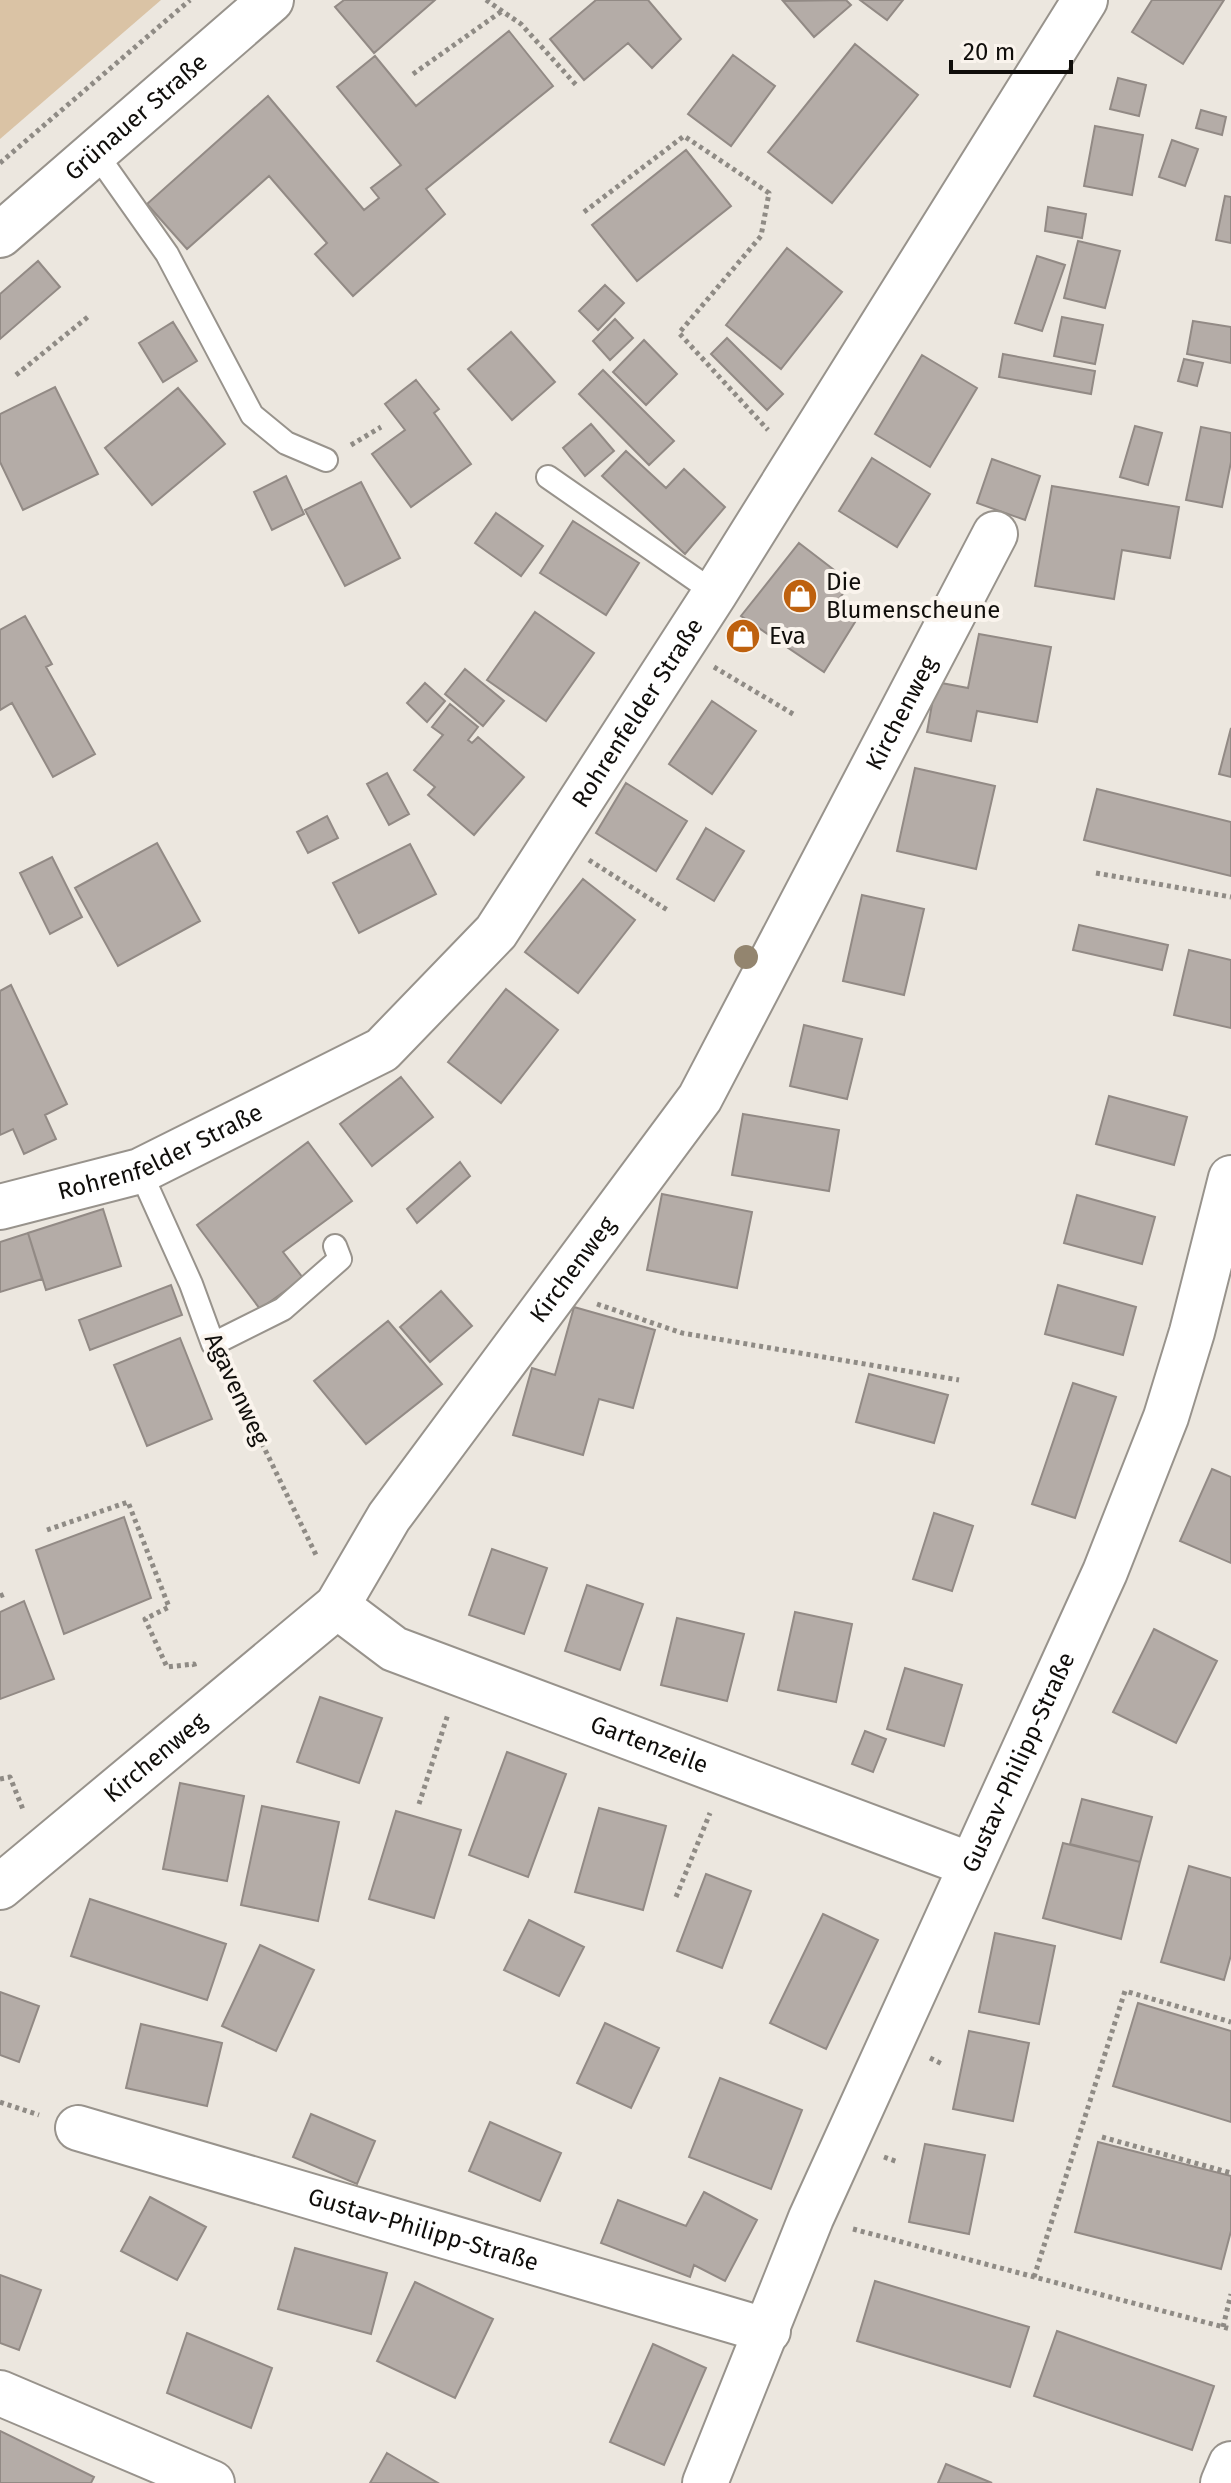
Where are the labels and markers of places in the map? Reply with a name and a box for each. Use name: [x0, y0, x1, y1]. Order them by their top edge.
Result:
place label: Die Blumenscheune: [826, 568, 1000, 624]
shop icon: Die Blumenscheune: [781, 577, 819, 615]
shop icon: Eva: [724, 617, 762, 655]
place label: Eva: [769, 622, 806, 650]

